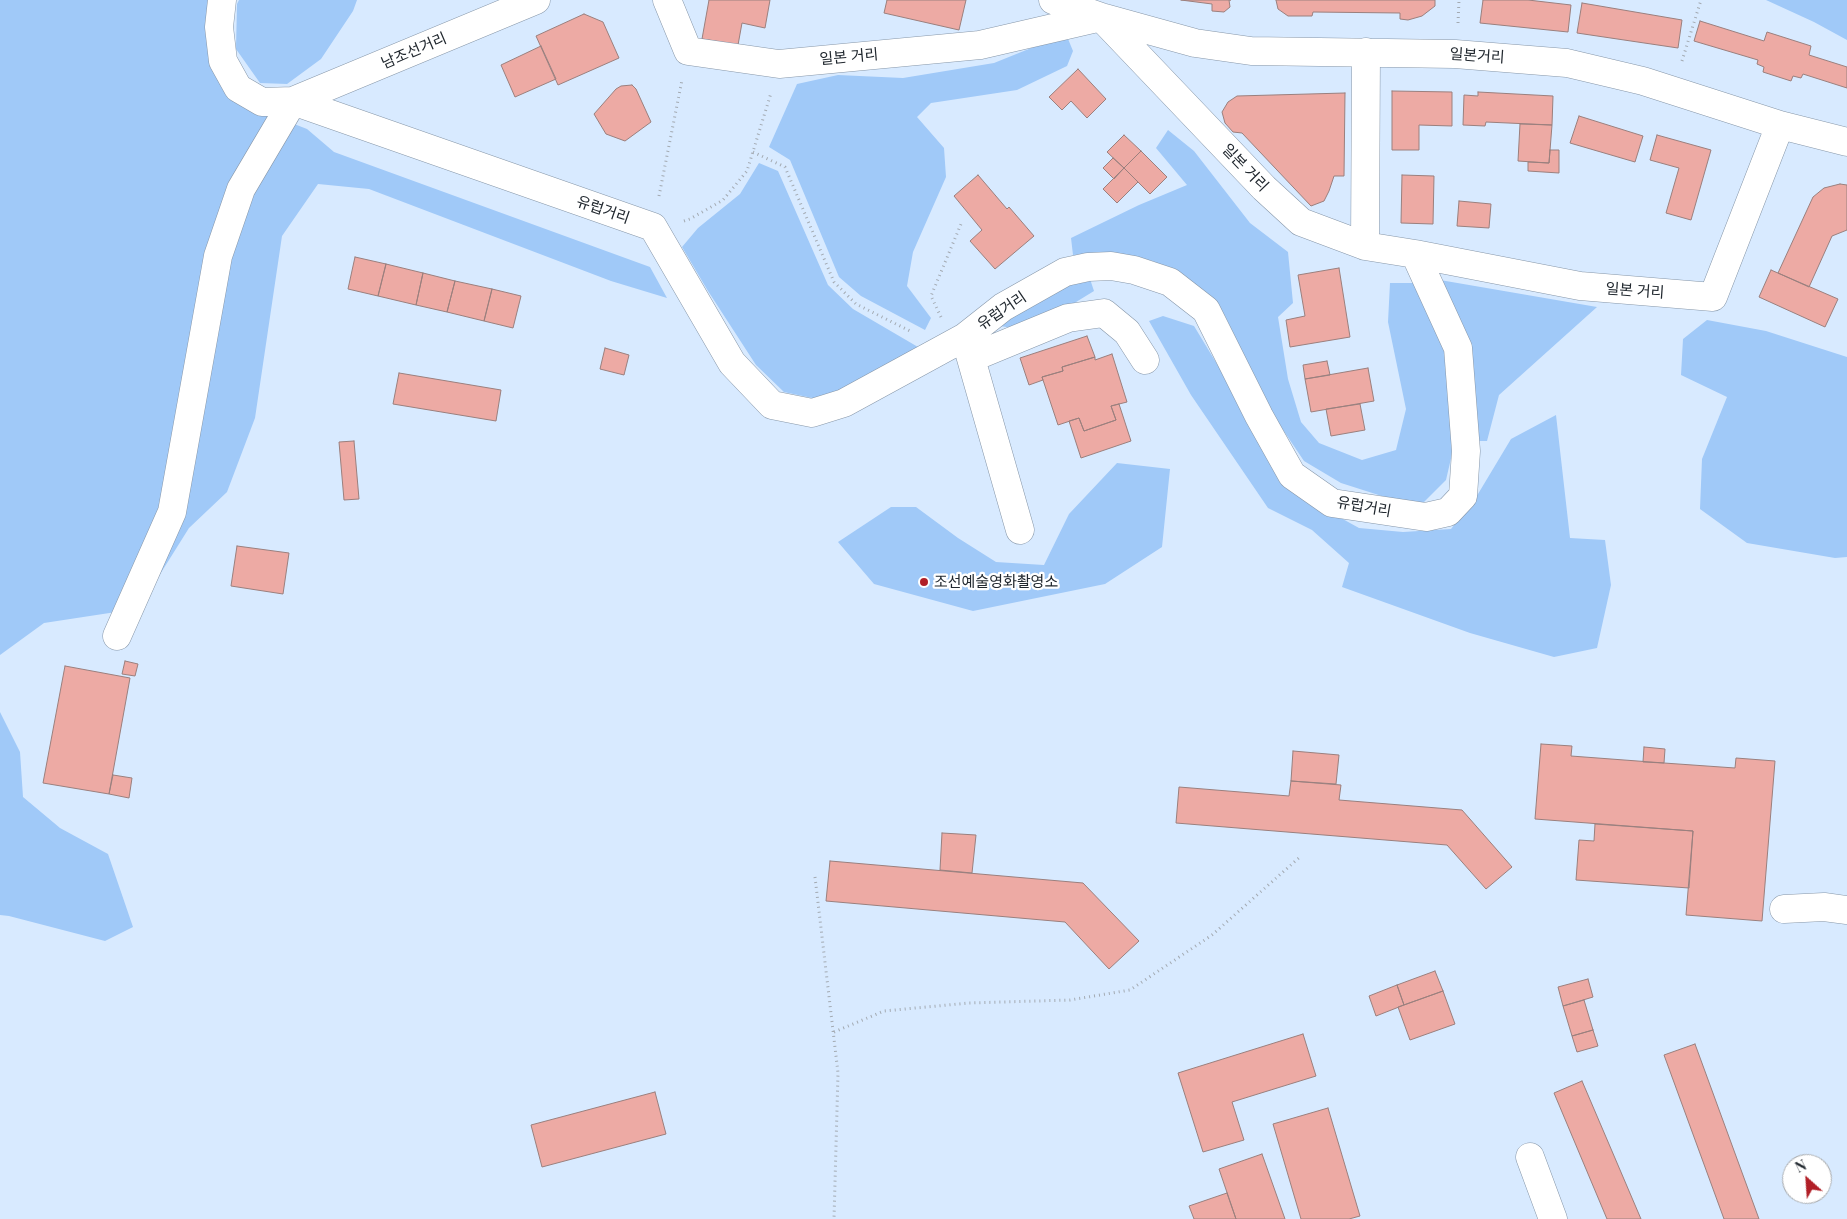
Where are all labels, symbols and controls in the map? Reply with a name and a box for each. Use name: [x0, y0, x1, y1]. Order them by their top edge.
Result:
street label: 남조선거리: [379, 29, 449, 73]
street label: 일본 거리: [819, 45, 879, 69]
street label: 일본거리: [1449, 45, 1505, 67]
street label: 일본 거리: [1218, 141, 1272, 195]
street label: 유럽거리: [574, 193, 632, 227]
street label: 일본 거리: [1605, 280, 1665, 302]
street label: 유럽거리: [974, 288, 1030, 334]
street label: 유럽거리: [1335, 493, 1393, 521]
place label: 조선예술영화촬영소: [934, 573, 1058, 591]
marker: 조선예술영화촬영소: [918, 576, 930, 588]
north arrow: [1782, 1154, 1832, 1204]
text: N: [1792, 1155, 1809, 1177]

